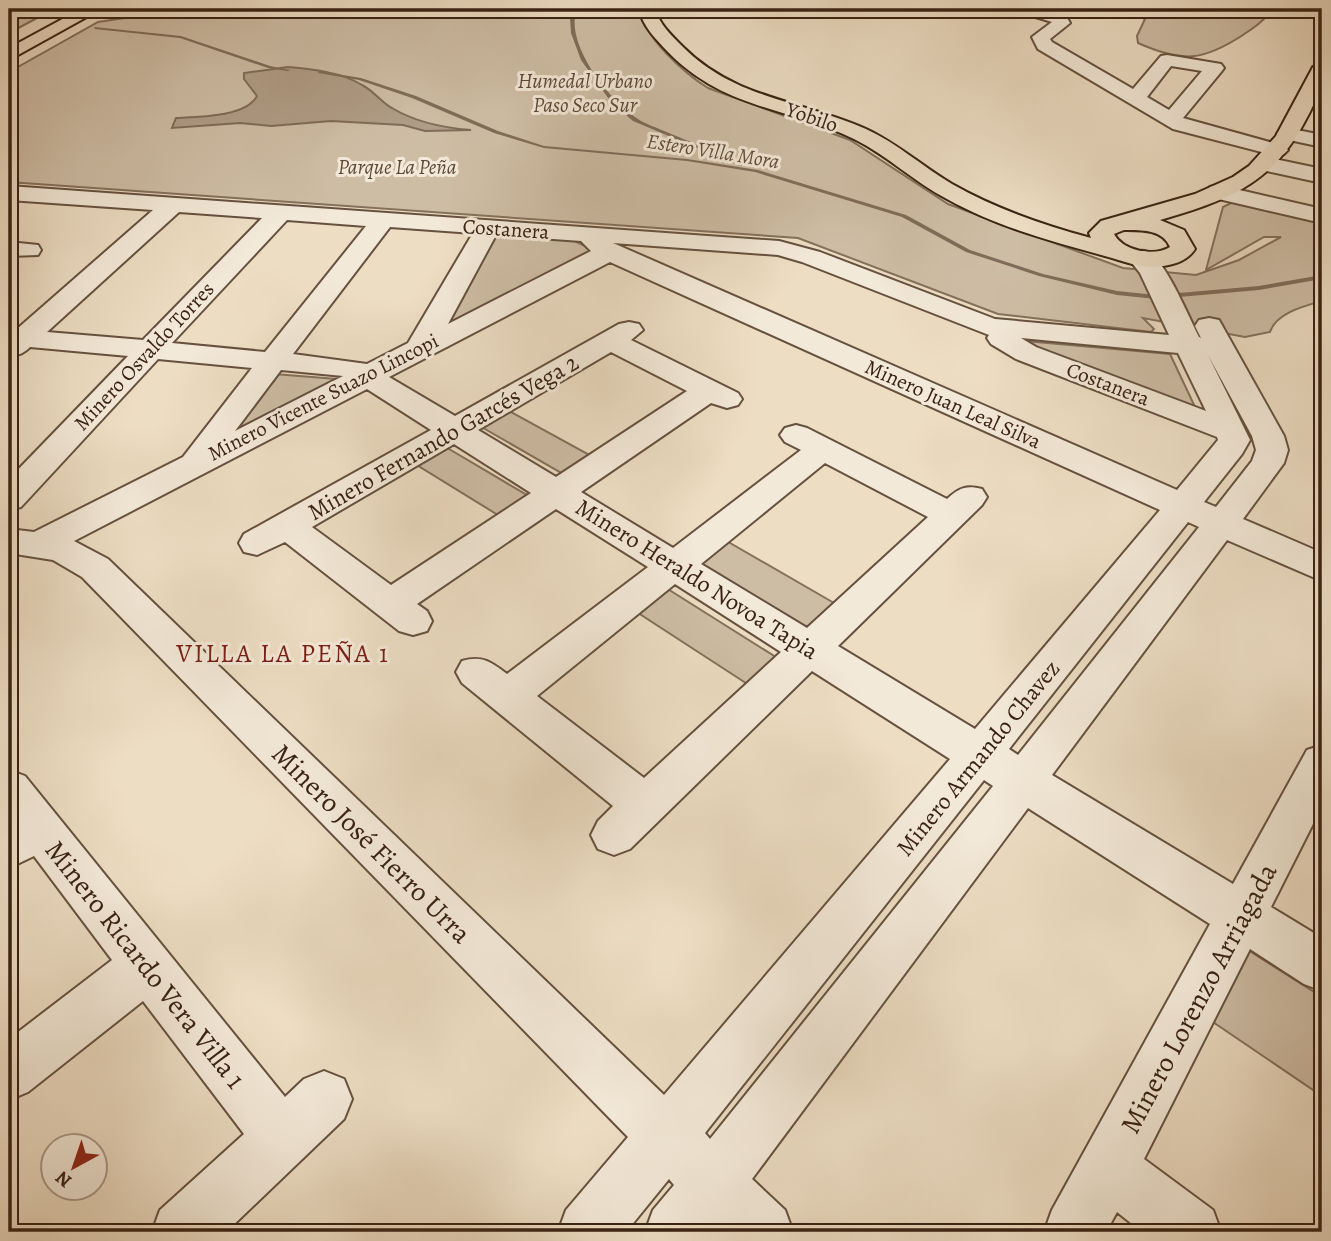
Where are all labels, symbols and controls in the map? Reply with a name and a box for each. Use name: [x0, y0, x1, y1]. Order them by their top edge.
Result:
park label: Humedal Urbano Paso Seco Sur: [518, 67, 652, 119]
street label: Yobilo: [781, 95, 842, 139]
water label: Estero Villa Mora: [645, 127, 782, 175]
park label: Parque La Peña: [338, 153, 457, 181]
street label: Costanera: [462, 212, 551, 246]
street label: Minero Osvaldo Torres: [68, 275, 220, 437]
street label: Minero Vicente Suazo Lincopi: [203, 327, 443, 467]
street label: Minero Fernando Garcés Vega 2: [302, 346, 584, 528]
street label: Minero Juan Leal Silva: [861, 353, 1046, 455]
street label: Costanera: [1062, 355, 1154, 413]
street label: Minero Heraldo Novoa Tapia: [570, 491, 825, 667]
district label: VILLA LA PEÑA 1: [175, 636, 390, 671]
street label: Minero Armando Chavez: [889, 653, 1067, 863]
street label: Minero José Fierro Urra: [263, 735, 480, 952]
street label: Minero Ricardo Vera Villa 1: [36, 832, 254, 1097]
street label: Minero Lorenzo Arriagada: [1111, 857, 1286, 1140]
north arrow: [38, 1132, 108, 1202]
text: N: [50, 1165, 77, 1194]

